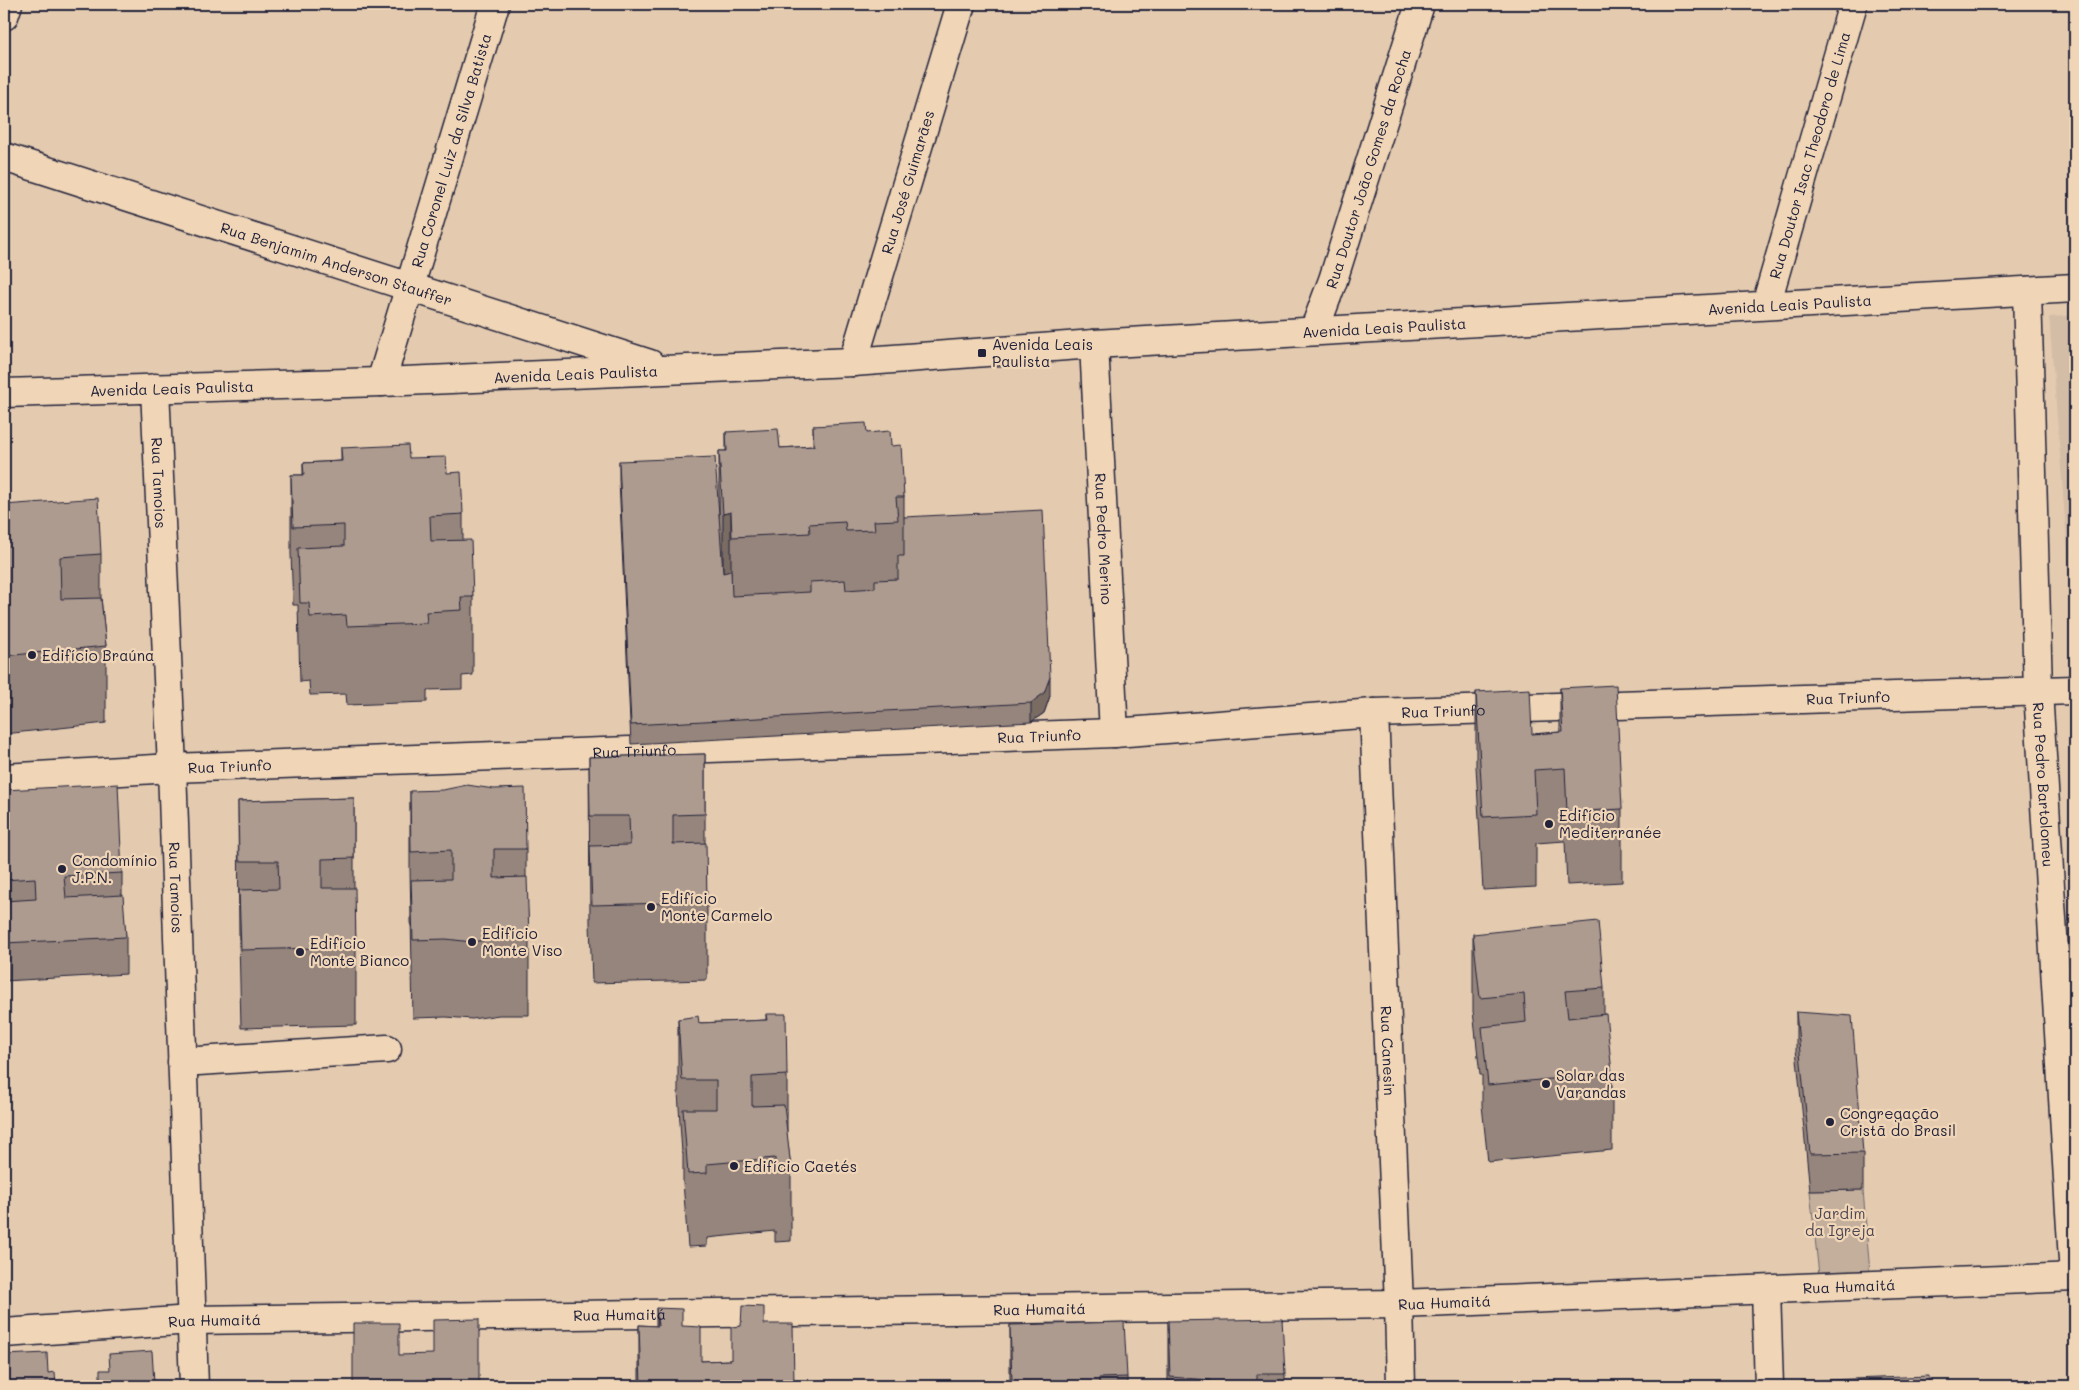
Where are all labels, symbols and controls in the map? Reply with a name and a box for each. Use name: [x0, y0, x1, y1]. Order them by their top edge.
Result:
street label: Rua Doutor Isac Theodoro de Lima: [1764, 29, 1855, 281]
street label: Rua Coronel Luiz da Silva Batista: [406, 31, 496, 270]
street label: Rua Doutor João Gomes da Rocha: [1321, 47, 1415, 291]
street label: Rua José Guimarães: [876, 108, 938, 256]
street label: Rua Benjamim Anderson Stauffer: [218, 217, 455, 310]
street label: Avenida Leais Paulista: [1707, 290, 1872, 319]
street label: Avenida Leais Paulista: [1302, 313, 1467, 342]
place label: Avenida Leais Paulista: [992, 334, 1093, 371]
marker: Avenida Leais Paulista: [976, 347, 988, 359]
street label: Avenida Leais Paulista: [493, 360, 658, 387]
street label: Avenida Leais Paulista: [89, 376, 254, 400]
street label: Rua Tamoios: [147, 437, 171, 529]
street label: Rua Pedro Merino: [1091, 472, 1117, 605]
place label: Edifício Braúna: [42, 645, 154, 665]
marker: Edifício Braúna: [26, 649, 38, 661]
street label: Rua Triunfo: [1806, 686, 1890, 709]
street label: Rua Triunfo: [1401, 699, 1486, 722]
street label: Rua Pedro Bartolomeu: [2029, 702, 2059, 868]
street label: Rua Triunfo: [997, 724, 1081, 747]
street label: Rua Triunfo: [592, 739, 677, 762]
street label: Rua Triunfo: [187, 754, 272, 777]
place label: Edifício Mediterranée: [1559, 805, 1662, 842]
marker: Edifício Mediterranée: [1543, 818, 1555, 830]
street label: Rua Tamoios: [165, 842, 188, 934]
place label: Condomínio J.P.N.: [72, 850, 157, 887]
marker: Condomínio J.P.N.: [56, 863, 68, 875]
place label: Edifício Monte Carmelo: [661, 888, 772, 925]
marker: Edifício Monte Carmelo: [645, 901, 657, 913]
place label: Edifício Monte Viso: [482, 923, 562, 960]
place label: Edifício Monte Bianco: [310, 933, 409, 970]
marker: Edifício Monte Viso: [466, 936, 478, 948]
marker: Edifício Monte Bianco: [294, 946, 306, 958]
street label: Rua Canesin: [1376, 1005, 1400, 1096]
place label: Solar das Varandas: [1556, 1065, 1626, 1102]
marker: Solar das Varandas: [1540, 1078, 1552, 1090]
place label: Congregação Cristã do Brasil: [1840, 1103, 1956, 1140]
marker: Congregação Cristã do Brasil: [1824, 1116, 1836, 1128]
place label: Edifício Caetés: [744, 1156, 857, 1176]
marker: Edifício Caetés: [728, 1160, 740, 1172]
park label: Jardim da Igreja: [1805, 1203, 1875, 1240]
street label: Rua Humaitá: [1802, 1274, 1896, 1298]
street label: Rua Humaitá: [1398, 1290, 1491, 1314]
street label: Rua Humaitá: [993, 1298, 1086, 1319]
street label: Rua Humaitá: [573, 1304, 666, 1325]
street label: Rua Humaitá: [167, 1309, 261, 1332]

